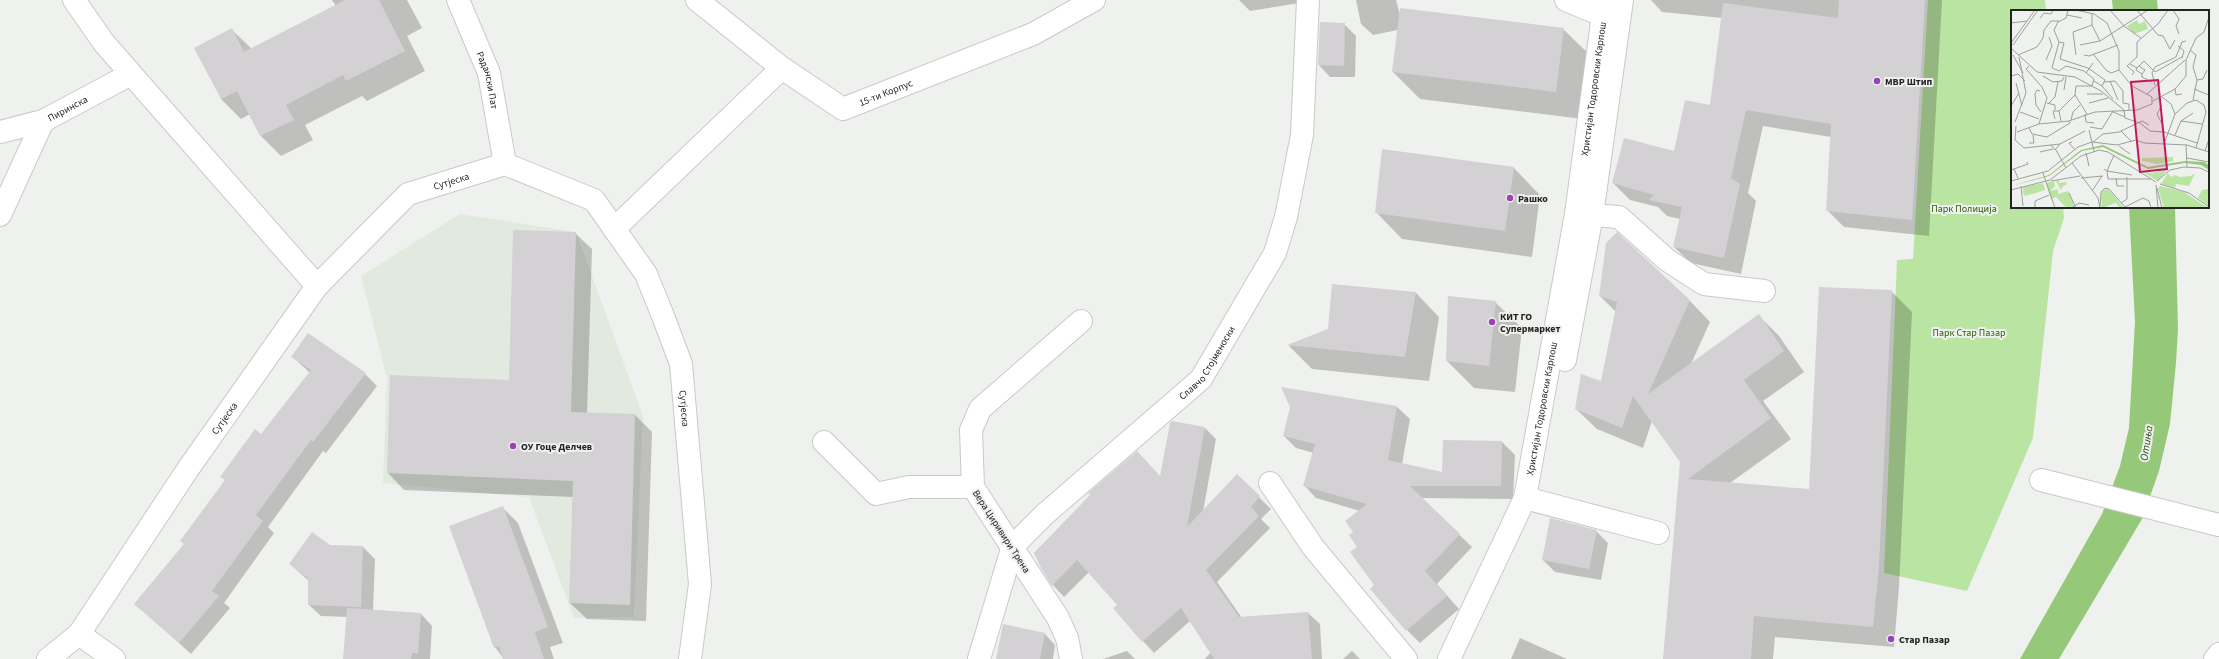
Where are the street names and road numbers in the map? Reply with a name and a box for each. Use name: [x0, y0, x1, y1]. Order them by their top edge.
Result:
street label: Христијан Тодоровски Карпош: [1578, 21, 1610, 157]
street label: Радански Пат: [473, 49, 501, 111]
street label: 15-ти Корпус: [857, 76, 915, 110]
street label: Пиринска: [45, 92, 90, 125]
street label: Сутјеска: [432, 170, 471, 194]
street label: Славчо Стојменоски: [1176, 323, 1239, 403]
street label: Христијан Тодоровски Карпош: [1523, 341, 1561, 476]
street label: Сутјеска: [675, 390, 692, 427]
street label: Сутјеска: [208, 399, 241, 438]
street label: Вера Циривири Трена: [969, 487, 1033, 576]

